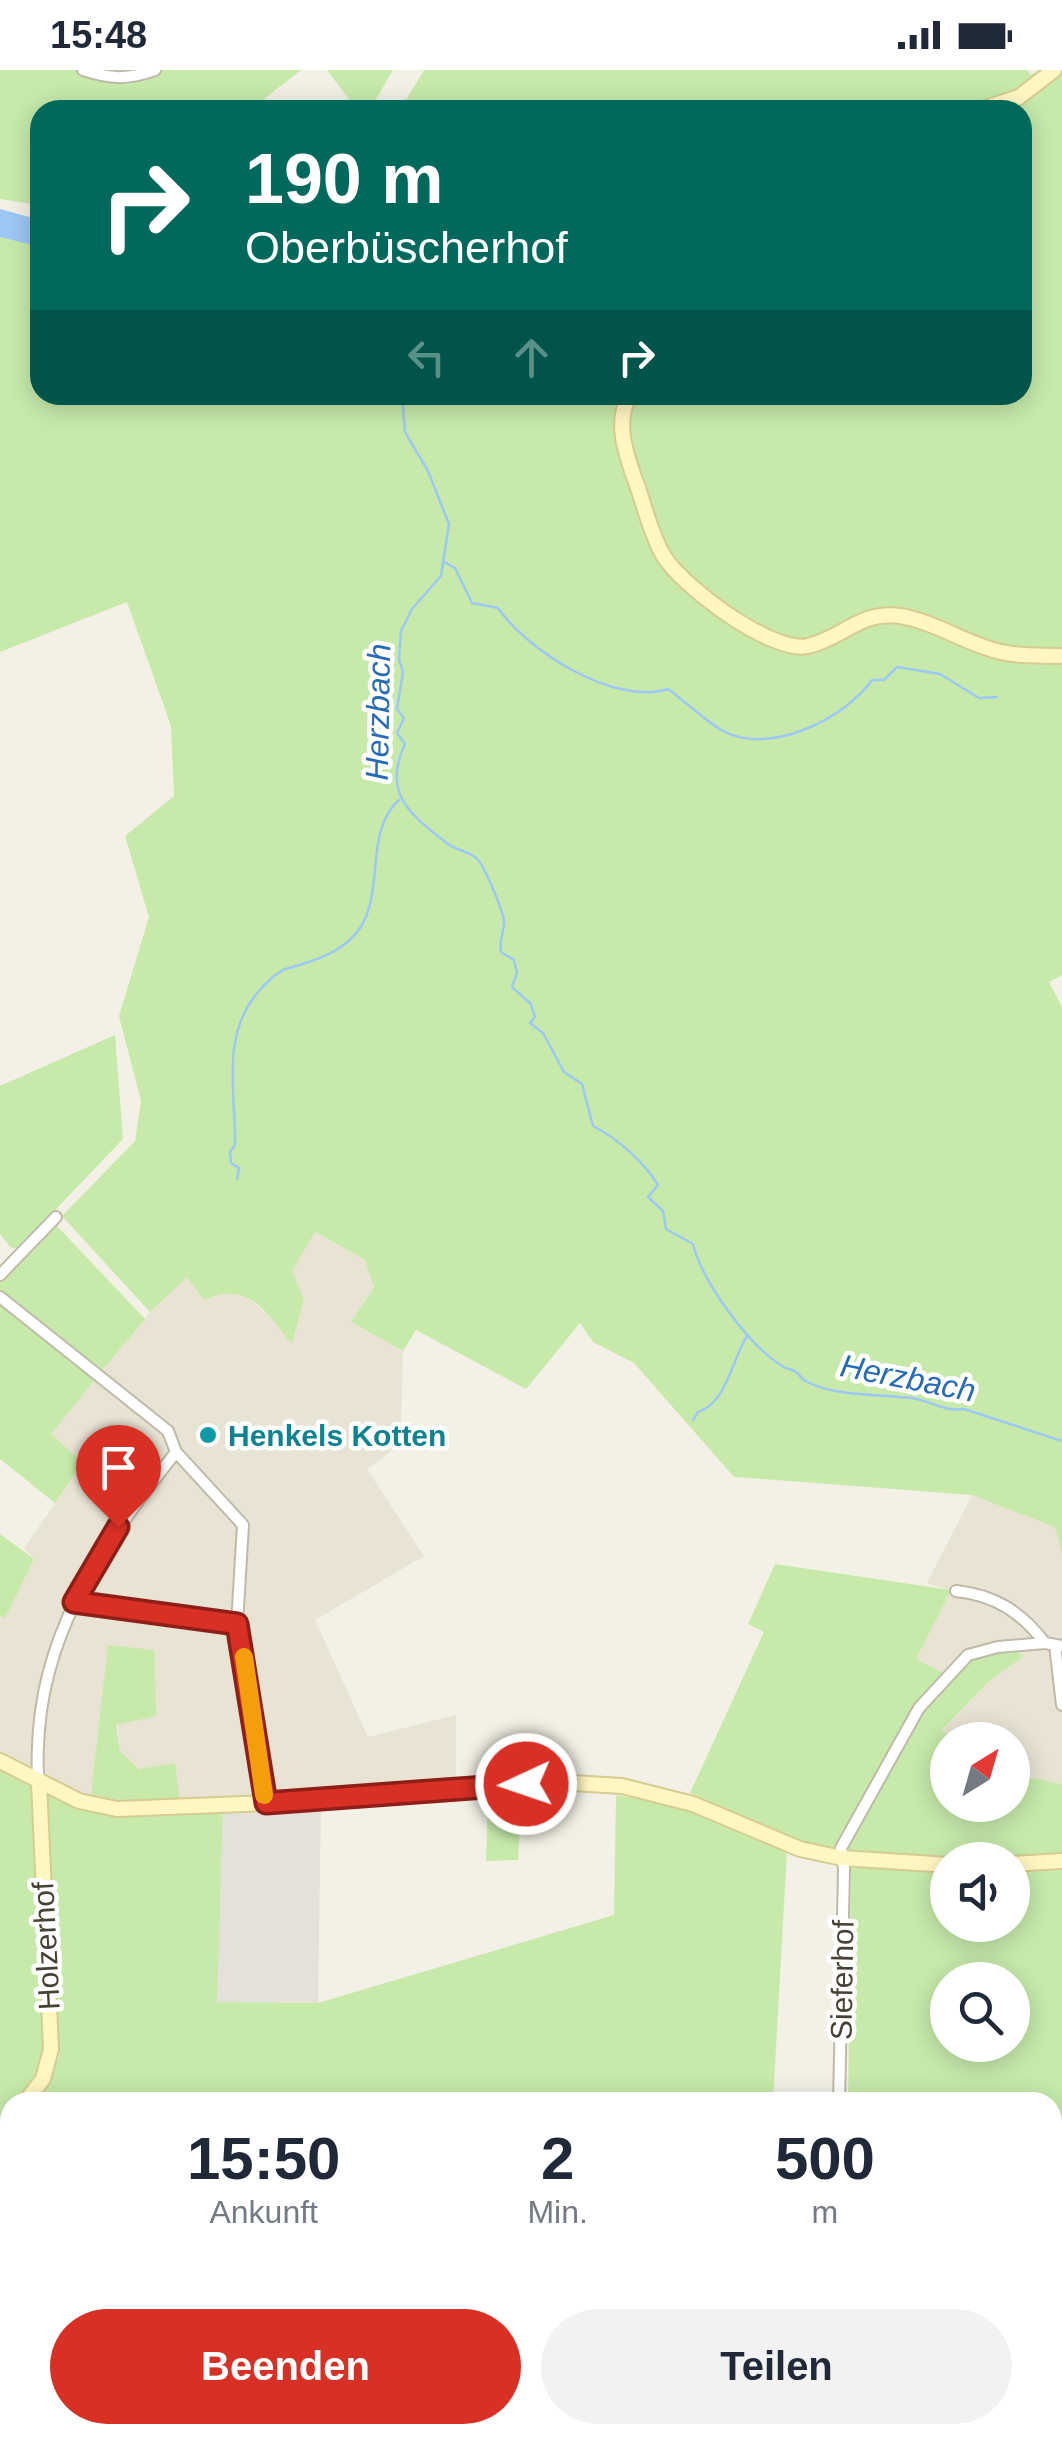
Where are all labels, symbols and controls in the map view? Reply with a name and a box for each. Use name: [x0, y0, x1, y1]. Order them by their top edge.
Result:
text: 15:48: [50, 14, 147, 56]
icon: right: [80, 140, 210, 270]
text: 190 m: [245, 140, 443, 218]
text: Oberbüscherhof: [245, 222, 568, 273]
icon: left: [399, 330, 454, 385]
icon: ahead: [504, 330, 559, 385]
icon: right: [609, 330, 664, 385]
water label: Herzbach: [359, 643, 397, 781]
water label: Herzbach: [837, 1347, 979, 1409]
place label: Henkels Kotten: [228, 1419, 446, 1452]
marker: Henkels Kotten: [197, 1424, 219, 1446]
pin: [76, 1425, 161, 1528]
icon: arrive: [91, 1440, 146, 1495]
north arrow: [930, 1722, 1030, 1822]
map controls: [930, 1722, 1030, 2062]
position arrow: [474, 1732, 578, 1836]
button: sound: [930, 1842, 1030, 1942]
street label: Holzerhof: [26, 1880, 66, 2011]
street label: Sieferhof: [824, 1919, 860, 2040]
button: search: [930, 1962, 1030, 2062]
text: 15:50: [187, 2125, 340, 2192]
text: 2: [541, 2125, 574, 2192]
text: 500: [775, 2125, 875, 2192]
text: Ankunft: [209, 2194, 318, 2230]
text: Min.: [527, 2194, 588, 2230]
text: m: [812, 2194, 838, 2230]
button: Beenden: [50, 2309, 521, 2424]
button: Teilen: [541, 2309, 1012, 2424]

